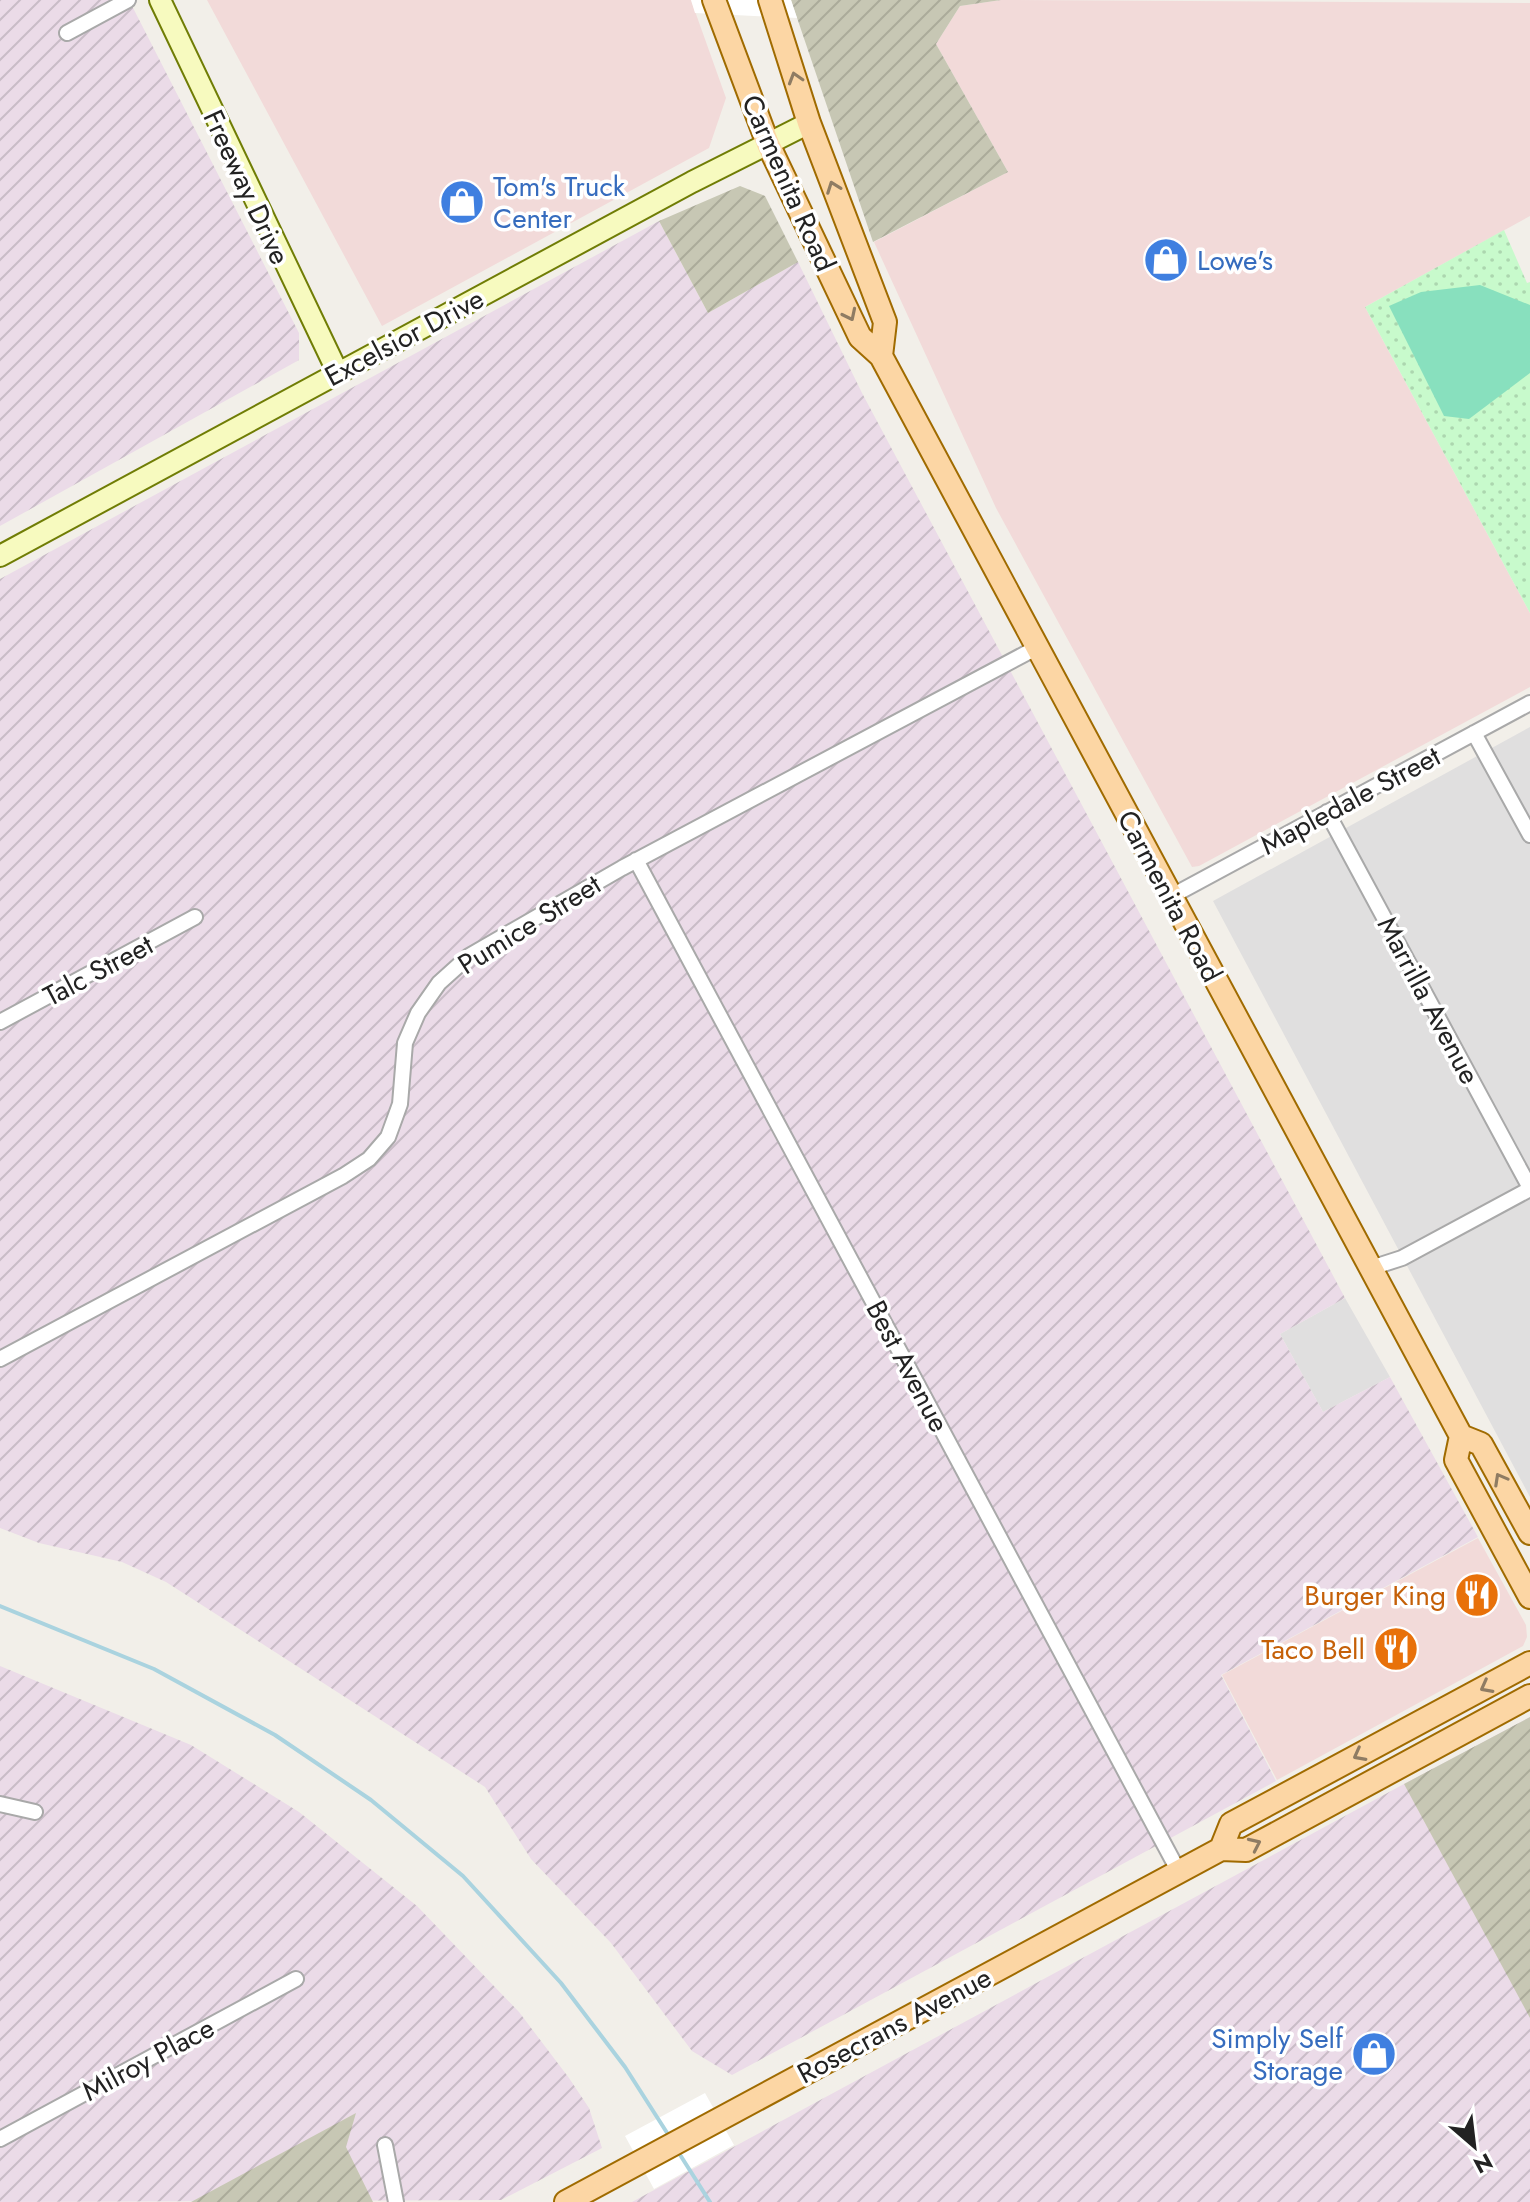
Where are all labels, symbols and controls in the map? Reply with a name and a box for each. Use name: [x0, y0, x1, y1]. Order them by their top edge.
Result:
one-way arrow: [789, 71, 805, 85]
street label: Carmenita Road: [731, 88, 846, 278]
street label: Freeway Drive: [193, 103, 300, 271]
place label: Tom's Truck Center: [493, 166, 626, 239]
shop icon: Tom's Truck Center: [438, 178, 486, 226]
one-way arrow: [826, 181, 843, 195]
shop icon: Lowe's: [1142, 236, 1190, 284]
place label: Lowe's: [1197, 240, 1273, 281]
street label: Excelsior Drive: [317, 278, 491, 397]
one-way arrow: [840, 306, 856, 321]
street label: Mapledale Street: [1253, 736, 1448, 865]
street label: Carmenita Road: [1107, 803, 1232, 990]
street label: Pumice Street: [450, 864, 609, 985]
street label: Marrilla Avenue: [1367, 909, 1490, 1091]
street label: Talc Street: [36, 924, 161, 1016]
street label: Best Avenue: [856, 1293, 959, 1439]
one-way arrow: [1495, 1473, 1510, 1487]
restaurant icon: Burger King: [1453, 1571, 1501, 1619]
place label: Burger King: [1304, 1575, 1446, 1616]
restaurant icon: Taco Bell: [1372, 1625, 1420, 1673]
place label: Taco Bell: [1261, 1629, 1365, 1670]
one-way arrow: [1480, 1677, 1495, 1692]
one-way arrow: [1352, 1746, 1367, 1761]
one-way arrow: [1247, 1838, 1262, 1854]
street label: Rosecrans Avenue: [790, 1957, 999, 2094]
street label: Milroy Place: [75, 2007, 222, 2111]
place label: Simply Self Storage: [1211, 2018, 1344, 2091]
shop icon: Simply Self Storage: [1350, 2030, 1398, 2078]
north arrow: [1434, 2106, 1514, 2186]
text: N: [1468, 2145, 1499, 2182]

